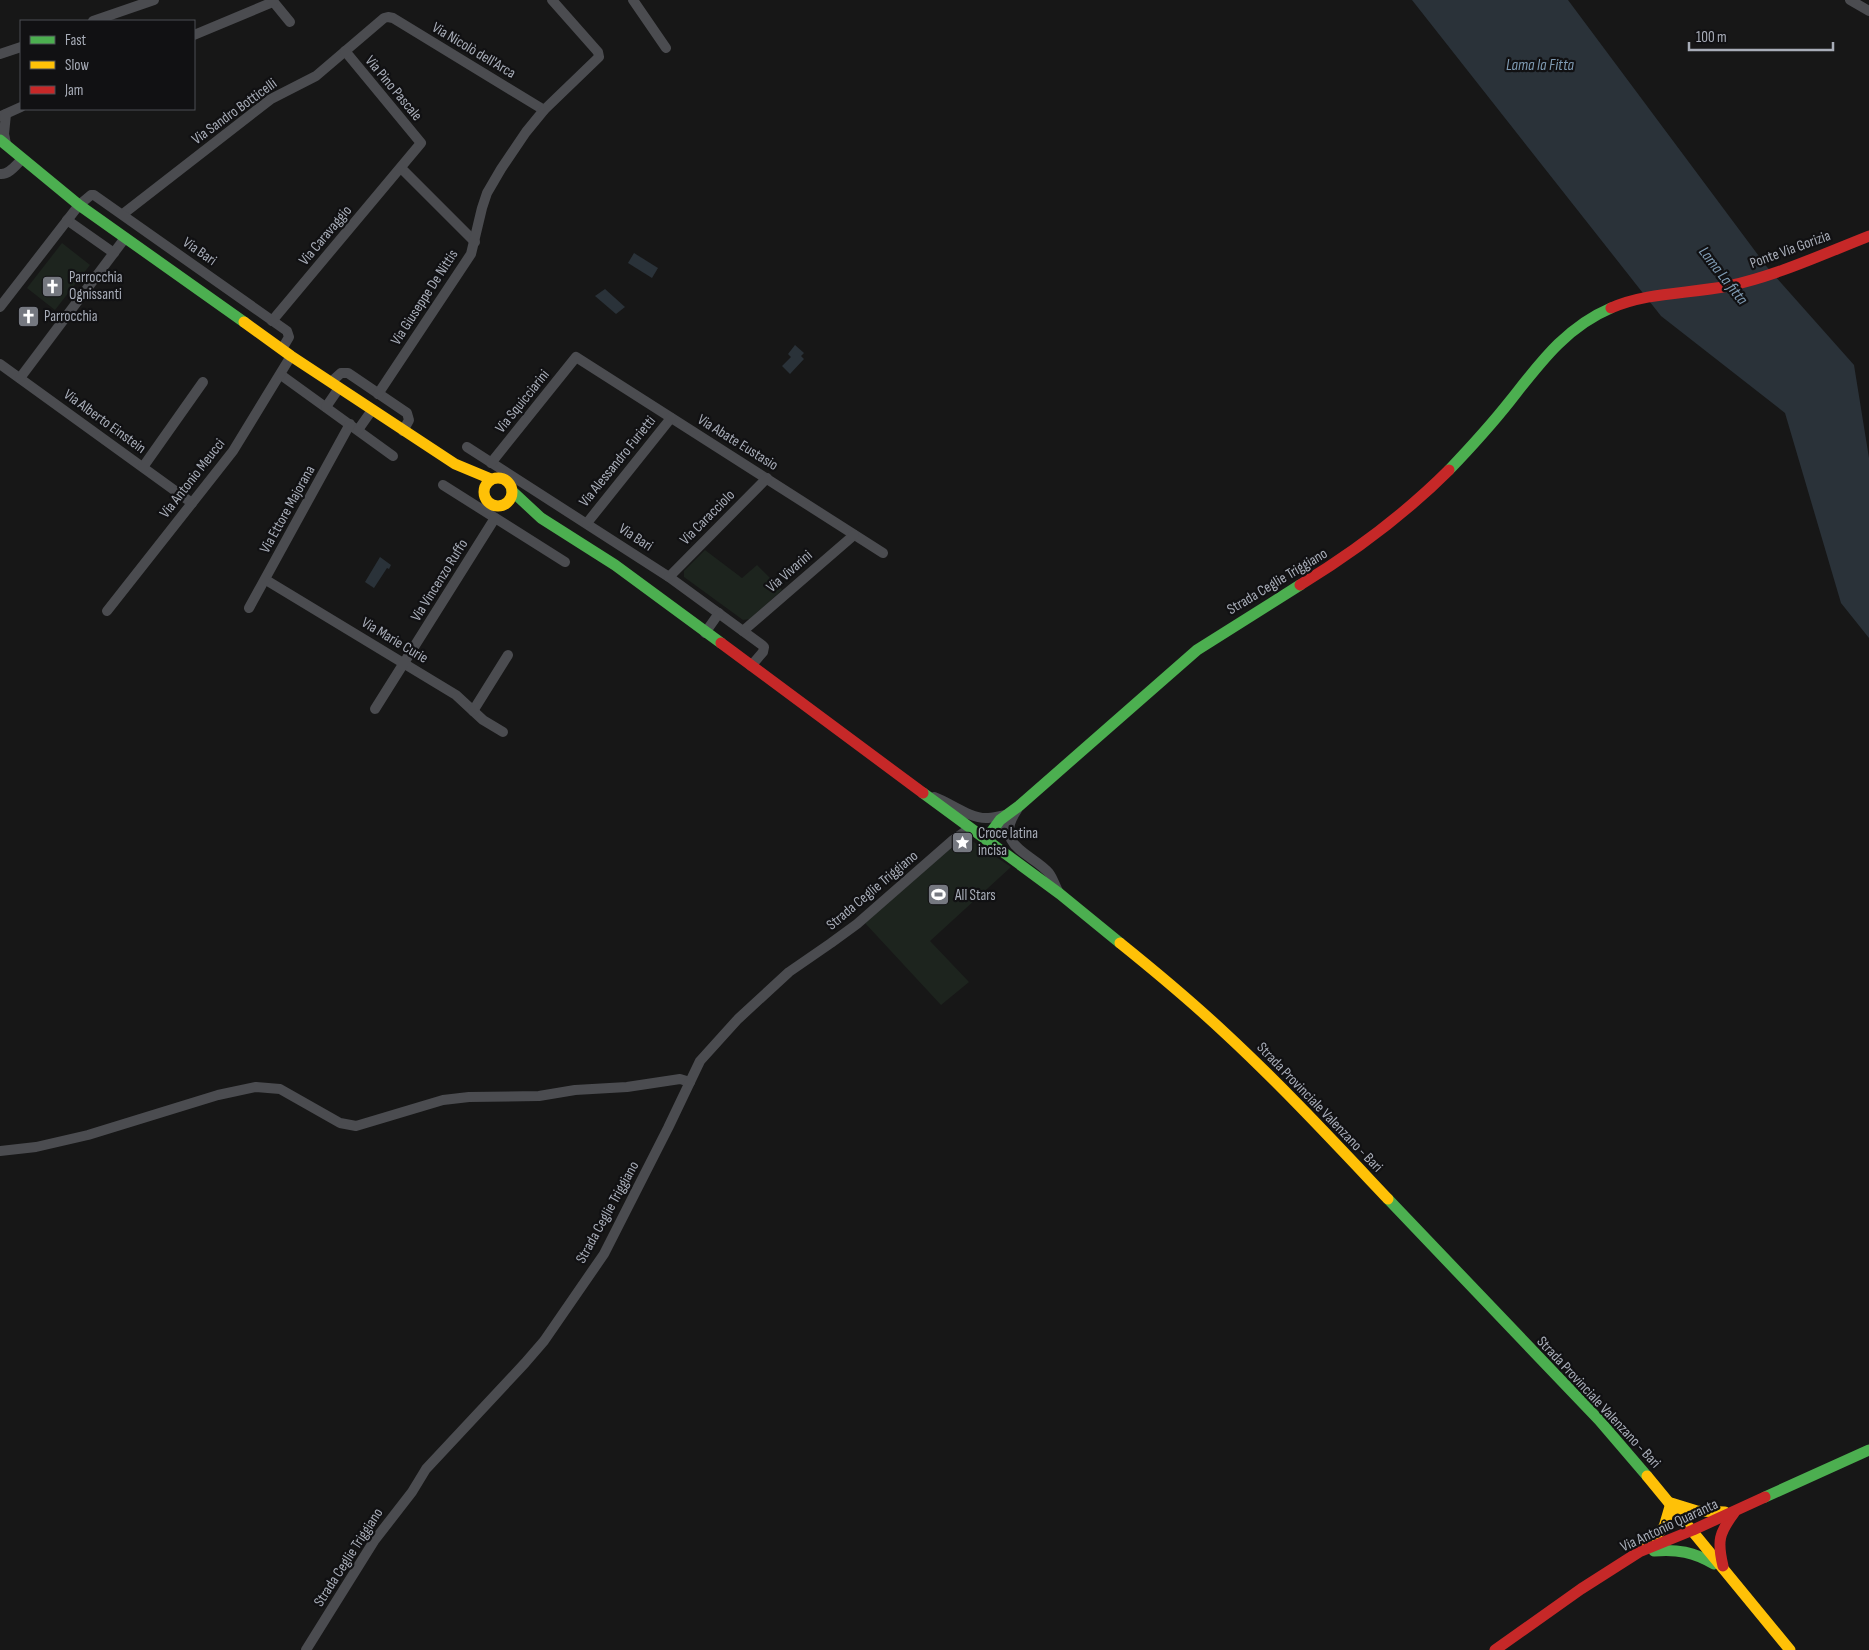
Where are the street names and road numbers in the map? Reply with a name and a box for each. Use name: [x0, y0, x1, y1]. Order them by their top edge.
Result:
street label: Via Nicolò dell'Arca: [428, 18, 519, 83]
street label: Via Pino Pascale: [361, 52, 426, 125]
street label: Via Sandro Botticelli: [188, 74, 281, 149]
street label: Via Caravaggio: [295, 201, 356, 269]
street label: Ponte Via Gorizia: [1747, 226, 1833, 273]
street label: Via Bari: [179, 233, 221, 270]
street label: Via Giuseppe De Nittis: [386, 246, 462, 349]
street label: Via Squicciarini: [491, 366, 554, 437]
street label: Via Alberto Einstein: [60, 385, 150, 458]
street label: Via Abate Eustasio: [694, 410, 782, 475]
street label: Via Alessandro Furietti: [575, 412, 660, 511]
street label: Via Antonio Meucci: [156, 435, 229, 522]
street label: Via Ettore Majorana: [256, 462, 319, 556]
street label: Via Caracciolo: [676, 486, 739, 549]
street label: Via Bari: [615, 519, 657, 556]
street label: Via Vincenzo Ruffo: [407, 536, 472, 625]
street label: Strada Ceglie Triggiano: [1224, 544, 1331, 619]
street label: Via Vivarini: [762, 546, 816, 597]
street label: Via Marie Curie: [358, 613, 432, 668]
street label: Strada Ceglie Triggiano: [823, 846, 922, 934]
street label: Strada Provinciale Valenzano - Bari: [1253, 1038, 1387, 1177]
street label: Strada Ceglie Triggiano: [571, 1158, 643, 1267]
street label: Strada Provinciale Valenzano - Bari: [1533, 1332, 1665, 1472]
street label: Via Antonio Quaranta: [1617, 1494, 1721, 1556]
street label: Strada Ceglie Triggiano: [309, 1504, 387, 1610]

